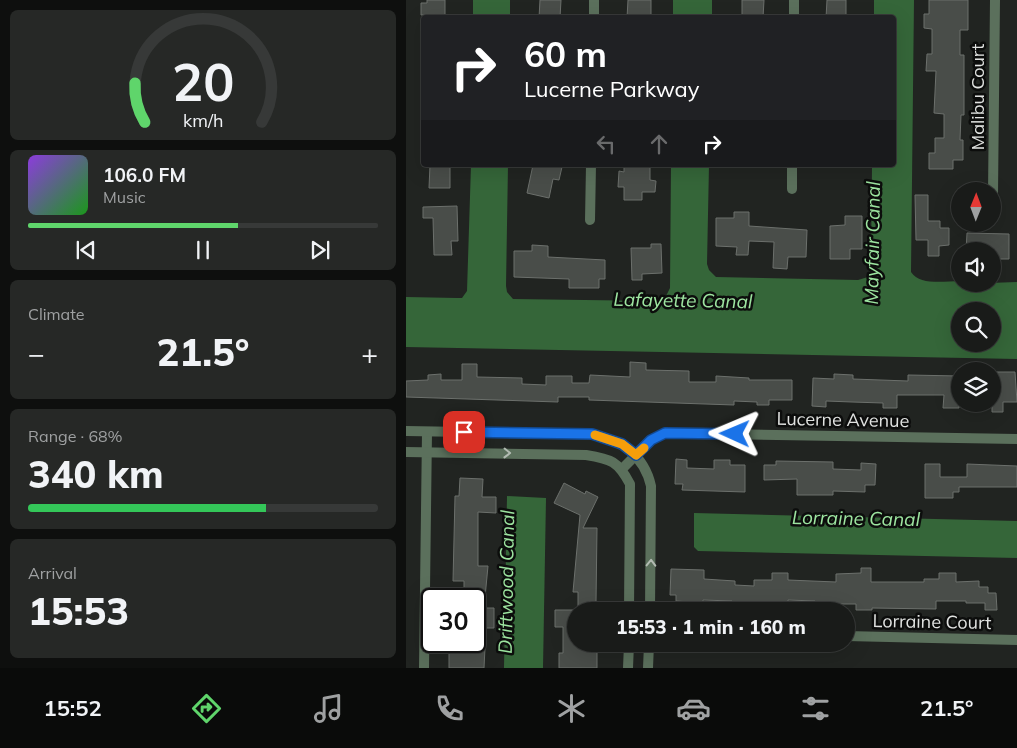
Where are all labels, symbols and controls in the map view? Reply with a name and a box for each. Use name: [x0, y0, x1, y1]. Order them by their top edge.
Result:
text: 60 m: [524, 32, 607, 76]
icon: right: [441, 35, 506, 100]
street label: Malibu Court: [966, 44, 989, 150]
text: 20: [172, 49, 234, 114]
text: Lucerne Parkway: [524, 75, 699, 103]
text: km/h: [183, 109, 223, 131]
icon: left: [592, 130, 620, 158]
icon: ahead: [645, 130, 673, 158]
icon: right: [698, 130, 726, 158]
text: 106.0 FM: [103, 163, 186, 187]
water label: Mayfair Canal: [859, 181, 885, 305]
north arrow: [951, 182, 1001, 232]
map controls: [951, 182, 1001, 412]
text: Music: [103, 187, 146, 207]
icon: previous: [72, 236, 100, 264]
icon: pause: [189, 236, 217, 264]
icon: next: [306, 236, 334, 264]
button: sound: [951, 242, 1001, 292]
water label: Lafayette Canal: [613, 287, 753, 313]
button: search: [951, 302, 1001, 352]
text: Climate: [28, 304, 84, 324]
text: 21.5°: [157, 328, 249, 376]
text: −: [28, 336, 45, 371]
text: +: [361, 336, 378, 371]
button: layers: [951, 362, 1001, 412]
position arrow: [708, 407, 760, 459]
street label: Lucerne Avenue: [776, 407, 910, 432]
pin: [443, 411, 485, 453]
icon: arrive: [450, 418, 478, 446]
text: Range · 68%: [28, 426, 123, 446]
one-way arrow: [504, 448, 511, 458]
text: 340 km: [28, 450, 164, 498]
water label: Lorraine Canal: [792, 505, 921, 531]
water label: Driftwood Canal: [493, 509, 519, 654]
one-way arrow: [646, 558, 656, 566]
text: Arrival: [28, 563, 77, 583]
text: 15:53: [28, 587, 129, 635]
speed limit sign: 30: [421, 588, 486, 653]
street label: Lorraine Court: [872, 609, 992, 634]
text: 15:53 · 1 min · 160 m: [616, 615, 806, 639]
icon: directions: [189, 691, 224, 726]
icon: music: [311, 691, 346, 726]
icon: phone: [432, 691, 467, 726]
icon: climate: [554, 691, 589, 726]
icon: car: [676, 691, 711, 726]
icon: filters: [798, 691, 833, 726]
text: 15:52: [43, 694, 102, 722]
text: 21.5°: [920, 694, 973, 722]

